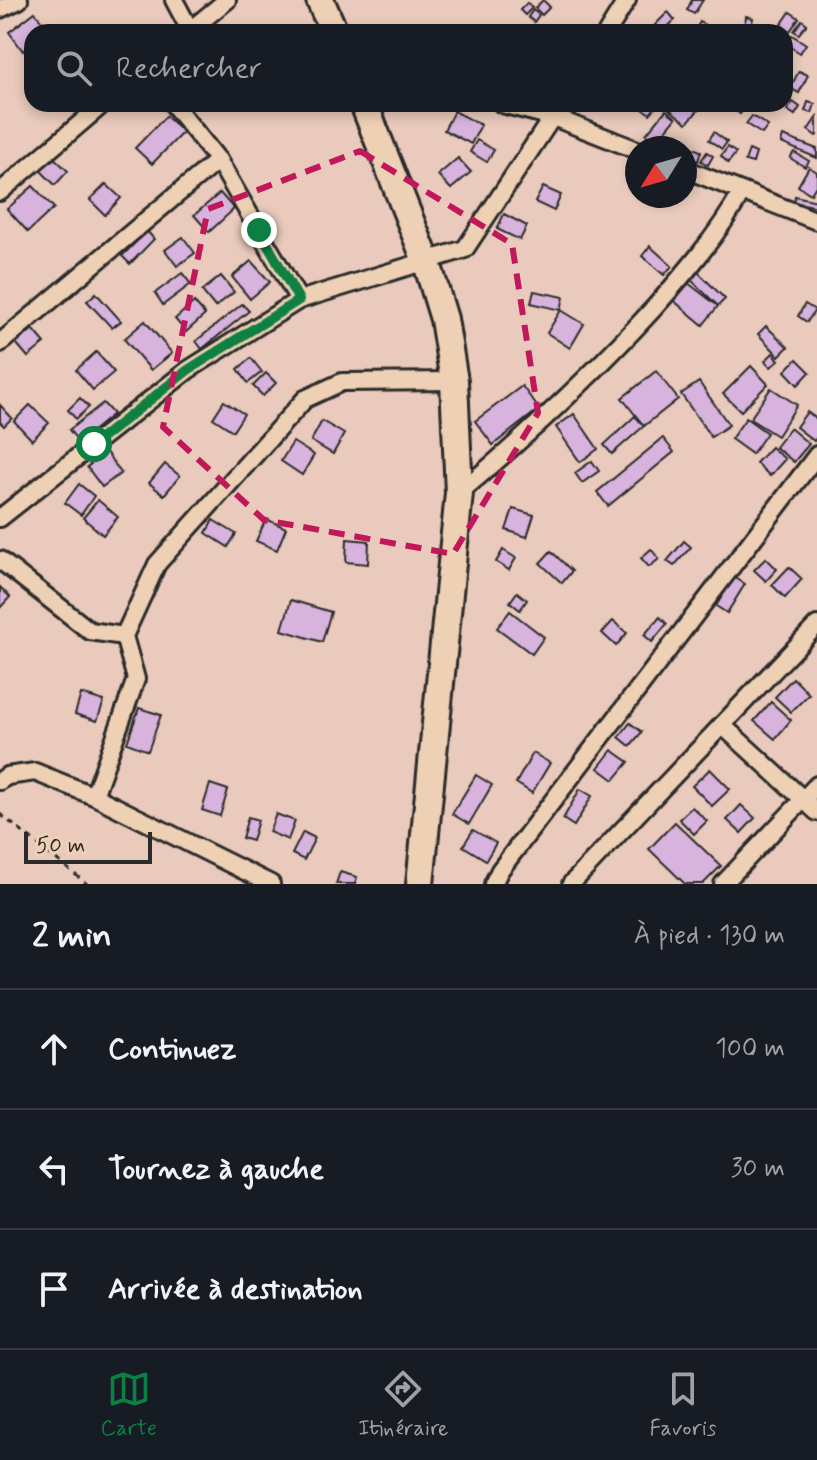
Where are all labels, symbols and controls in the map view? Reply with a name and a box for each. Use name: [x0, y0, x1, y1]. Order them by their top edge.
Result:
search box: [24, 24, 793, 112]
icon: search: [52, 46, 96, 90]
text: Rechercher: [116, 49, 262, 88]
north arrow: [625, 136, 697, 208]
route end: [241, 212, 277, 248]
route start: [76, 426, 112, 462]
scale bar: [24, 828, 152, 864]
text: 50 m: [36, 832, 85, 860]
text: 2 min: [32, 914, 112, 959]
text: À pied · 130 m: [634, 919, 785, 953]
icon: ahead: [32, 1027, 76, 1071]
text: Continuez: [108, 1030, 237, 1069]
text: 100 m: [715, 1032, 785, 1066]
icon: left: [32, 1147, 76, 1191]
text: Tournez à gauche: [108, 1150, 324, 1189]
text: 30 m: [731, 1152, 785, 1186]
icon: arrive: [32, 1267, 76, 1311]
text: Arrivée à destination: [108, 1270, 363, 1309]
tab: Carte: [101, 1367, 157, 1443]
tab: Itinéraire: [358, 1367, 448, 1443]
tab: Favoris: [650, 1367, 716, 1443]

